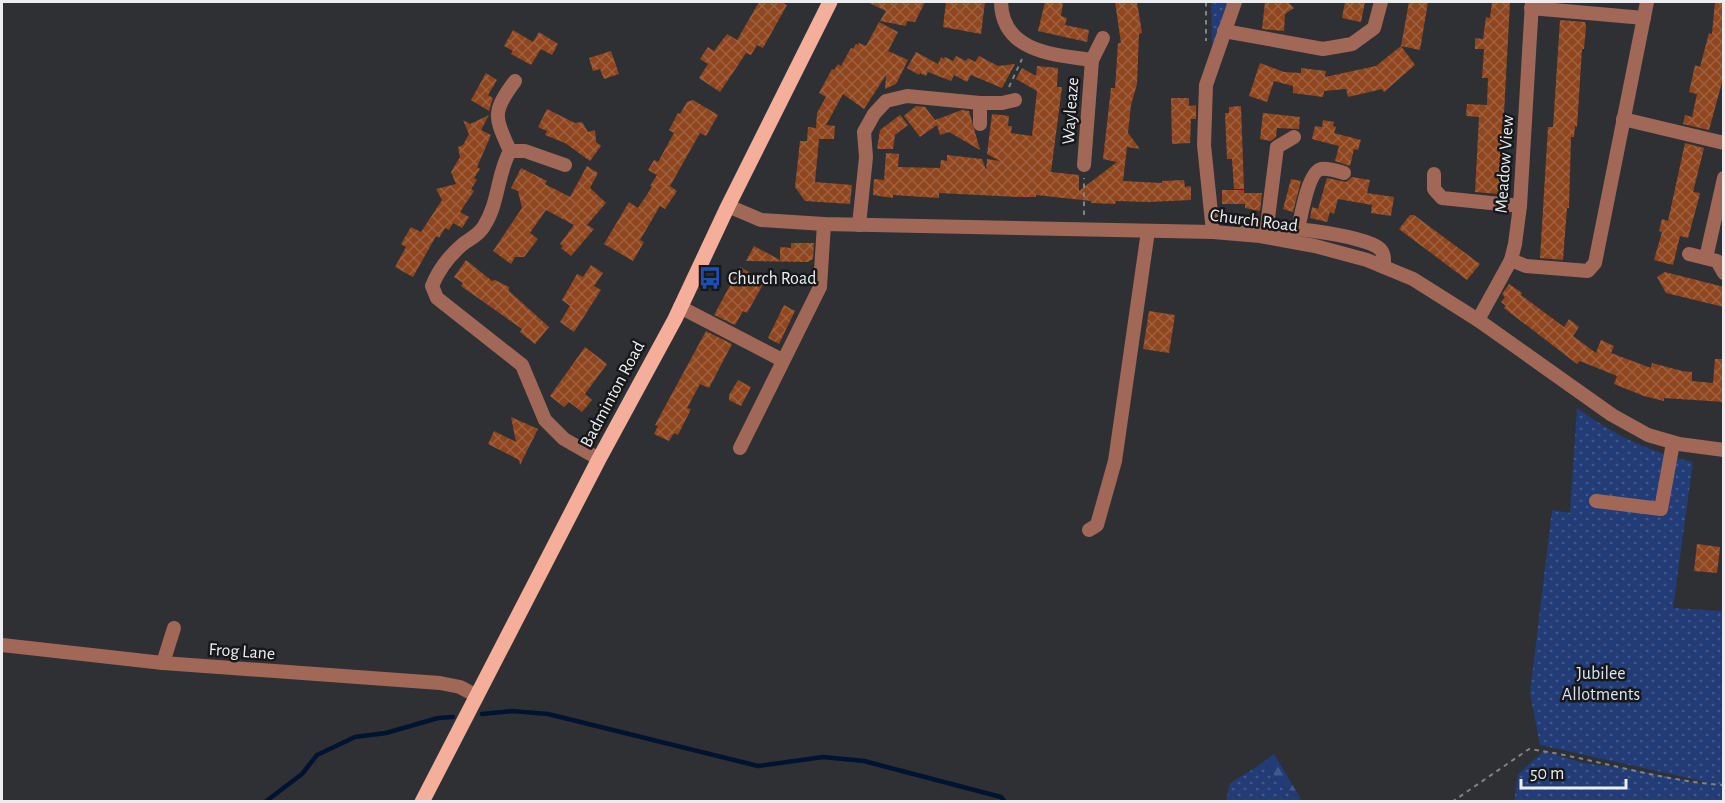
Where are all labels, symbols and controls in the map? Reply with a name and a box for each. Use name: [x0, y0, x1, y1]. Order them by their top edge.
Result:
street label: Wayleaze: [1060, 77, 1082, 145]
street label: Meadow View: [1493, 114, 1517, 214]
street label: Church Road: [1209, 207, 1299, 235]
bus stop icon: Church Road: [697, 265, 723, 291]
place label: Church Road: [728, 270, 817, 288]
street label: Badminton Road: [577, 338, 648, 451]
street label: Frog Lane: [208, 641, 276, 663]
park label: Jubilee Allotments: [1562, 665, 1640, 704]
scale bar: [1521, 752, 1626, 790]
text: 50 m: [1530, 765, 1564, 783]

